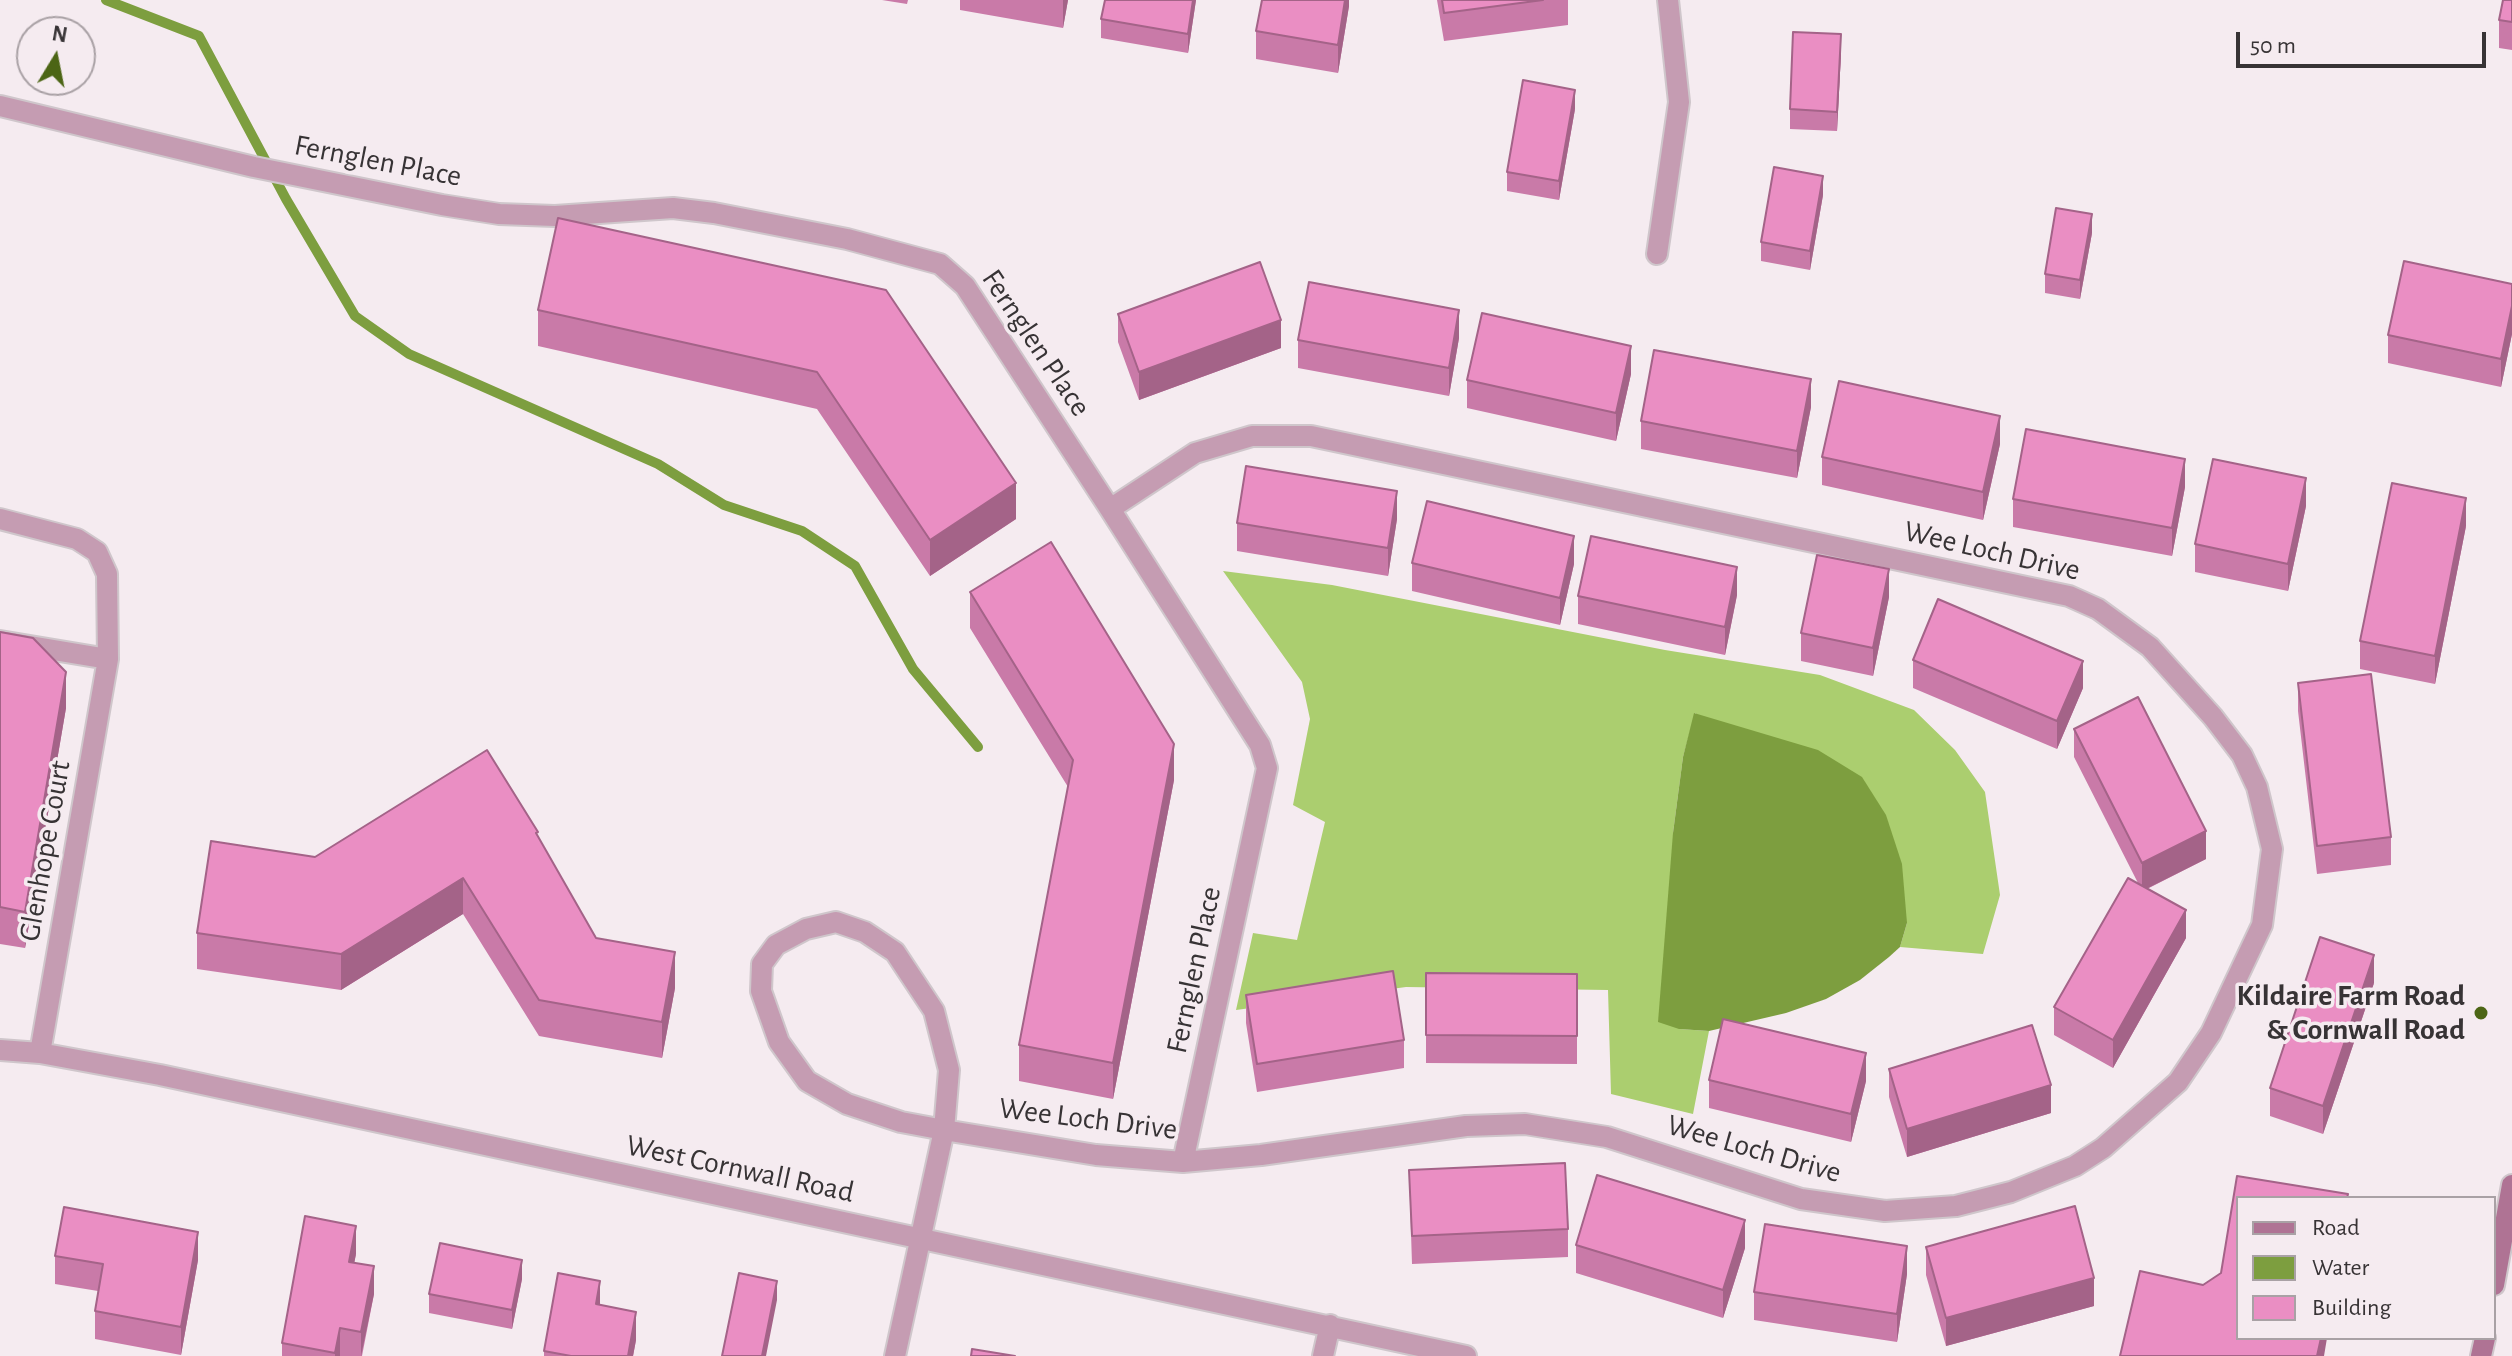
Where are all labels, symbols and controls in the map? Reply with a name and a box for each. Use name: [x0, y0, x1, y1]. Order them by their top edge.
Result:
north arrow: [16, 16, 96, 96]
scale bar: [2240, 16, 2490, 66]
text: N: [50, 22, 69, 46]
text: 50 m: [2250, 34, 2296, 58]
street label: Fernglen Place: [291, 127, 465, 195]
street label: Fernglen Place: [974, 263, 1098, 423]
street label: Wee Loch Drive: [1901, 513, 2083, 589]
street label: Glenhope Court: [11, 758, 79, 944]
street label: Fernglen Place: [1159, 883, 1229, 1057]
place label: Kildaire Farm Road & Cornwall Road: [2236, 978, 2465, 1048]
marker: Kildaire Farm Road & Cornwall Road: [2472, 1004, 2490, 1022]
street label: Wee Loch Drive: [997, 1090, 1179, 1148]
street label: Wee Loch Drive: [1663, 1107, 1845, 1191]
street label: West Cornwall Road: [623, 1127, 857, 1211]
legend: [2236, 1196, 2496, 1340]
text: Road: [2312, 1216, 2360, 1240]
text: Water: [2312, 1256, 2369, 1280]
text: Building: [2312, 1296, 2391, 1320]

